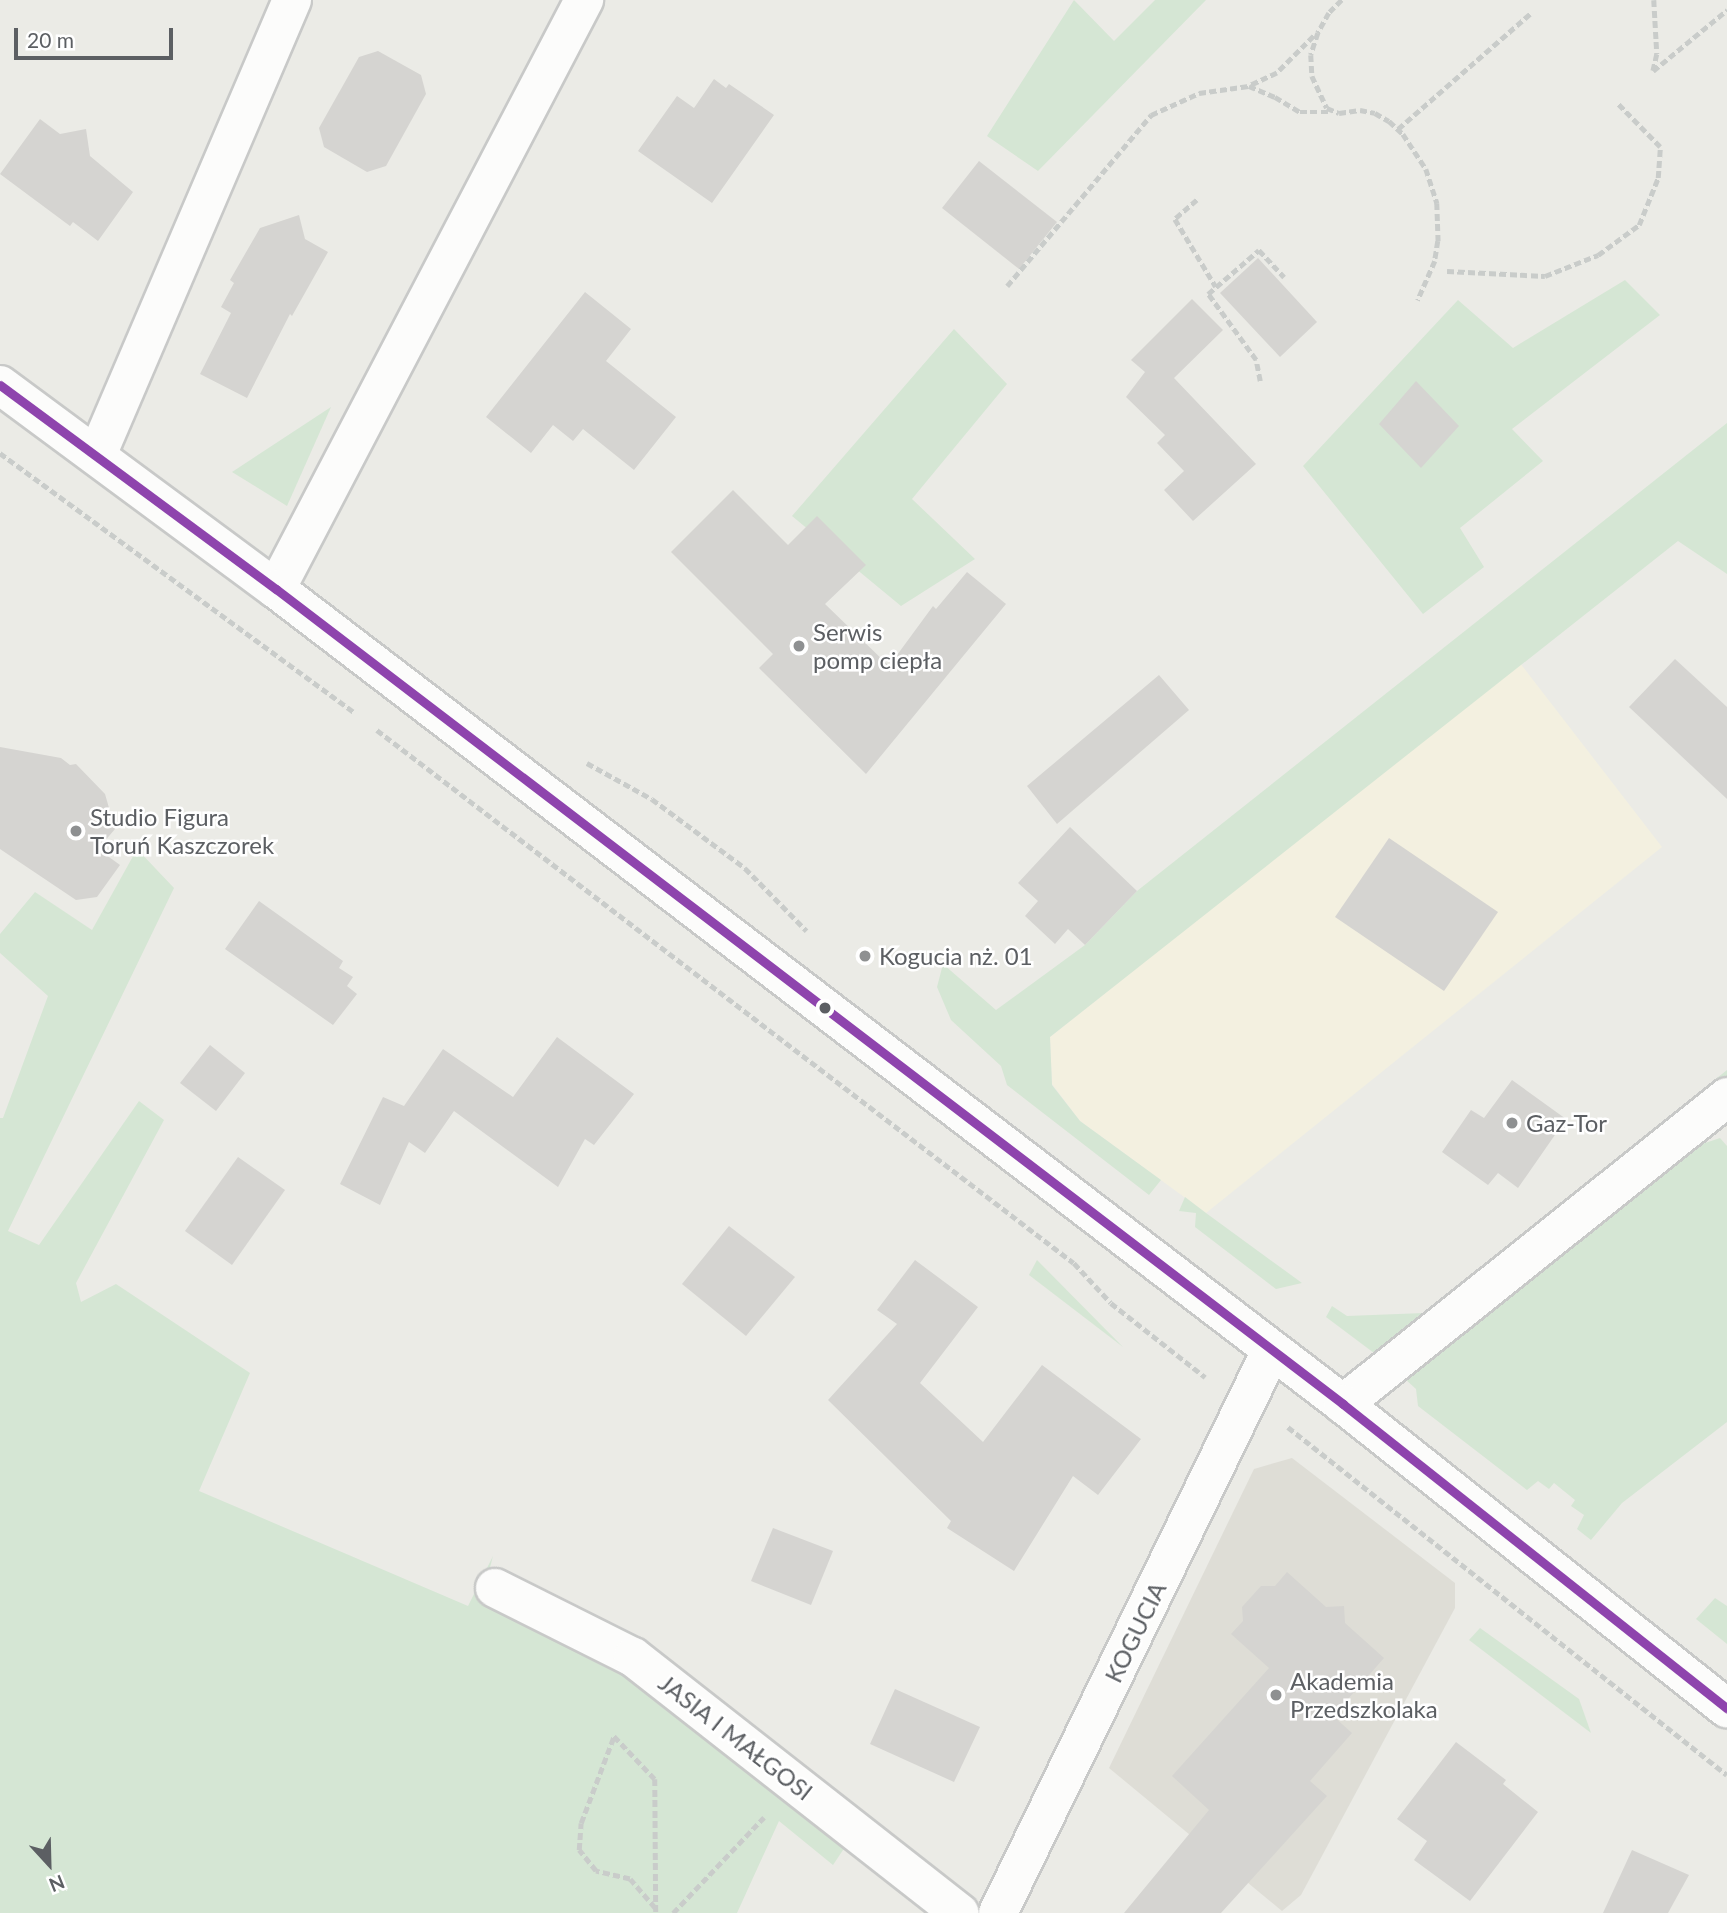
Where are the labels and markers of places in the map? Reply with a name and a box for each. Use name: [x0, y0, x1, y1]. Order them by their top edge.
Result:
place label: Serwis pomp ciepła: [813, 618, 942, 674]
marker: Serwis pomp ciepła: [791, 638, 807, 654]
place label: Studio Figura Toruń Kaszczorek: [90, 803, 274, 859]
marker: Studio Figura Toruń Kaszczorek: [68, 823, 84, 839]
place label: Kogucia nż. 01: [879, 942, 1033, 970]
marker: Kogucia nż. 01: [857, 948, 873, 964]
unlabelled marker: [818, 1001, 832, 1015]
place label: Gaz-Tor: [1526, 1109, 1607, 1137]
marker: Gaz-Tor: [1504, 1115, 1520, 1131]
place label: Akademia Przedszkolaka: [1290, 1667, 1438, 1723]
marker: Akademia Przedszkolaka: [1268, 1687, 1284, 1703]

